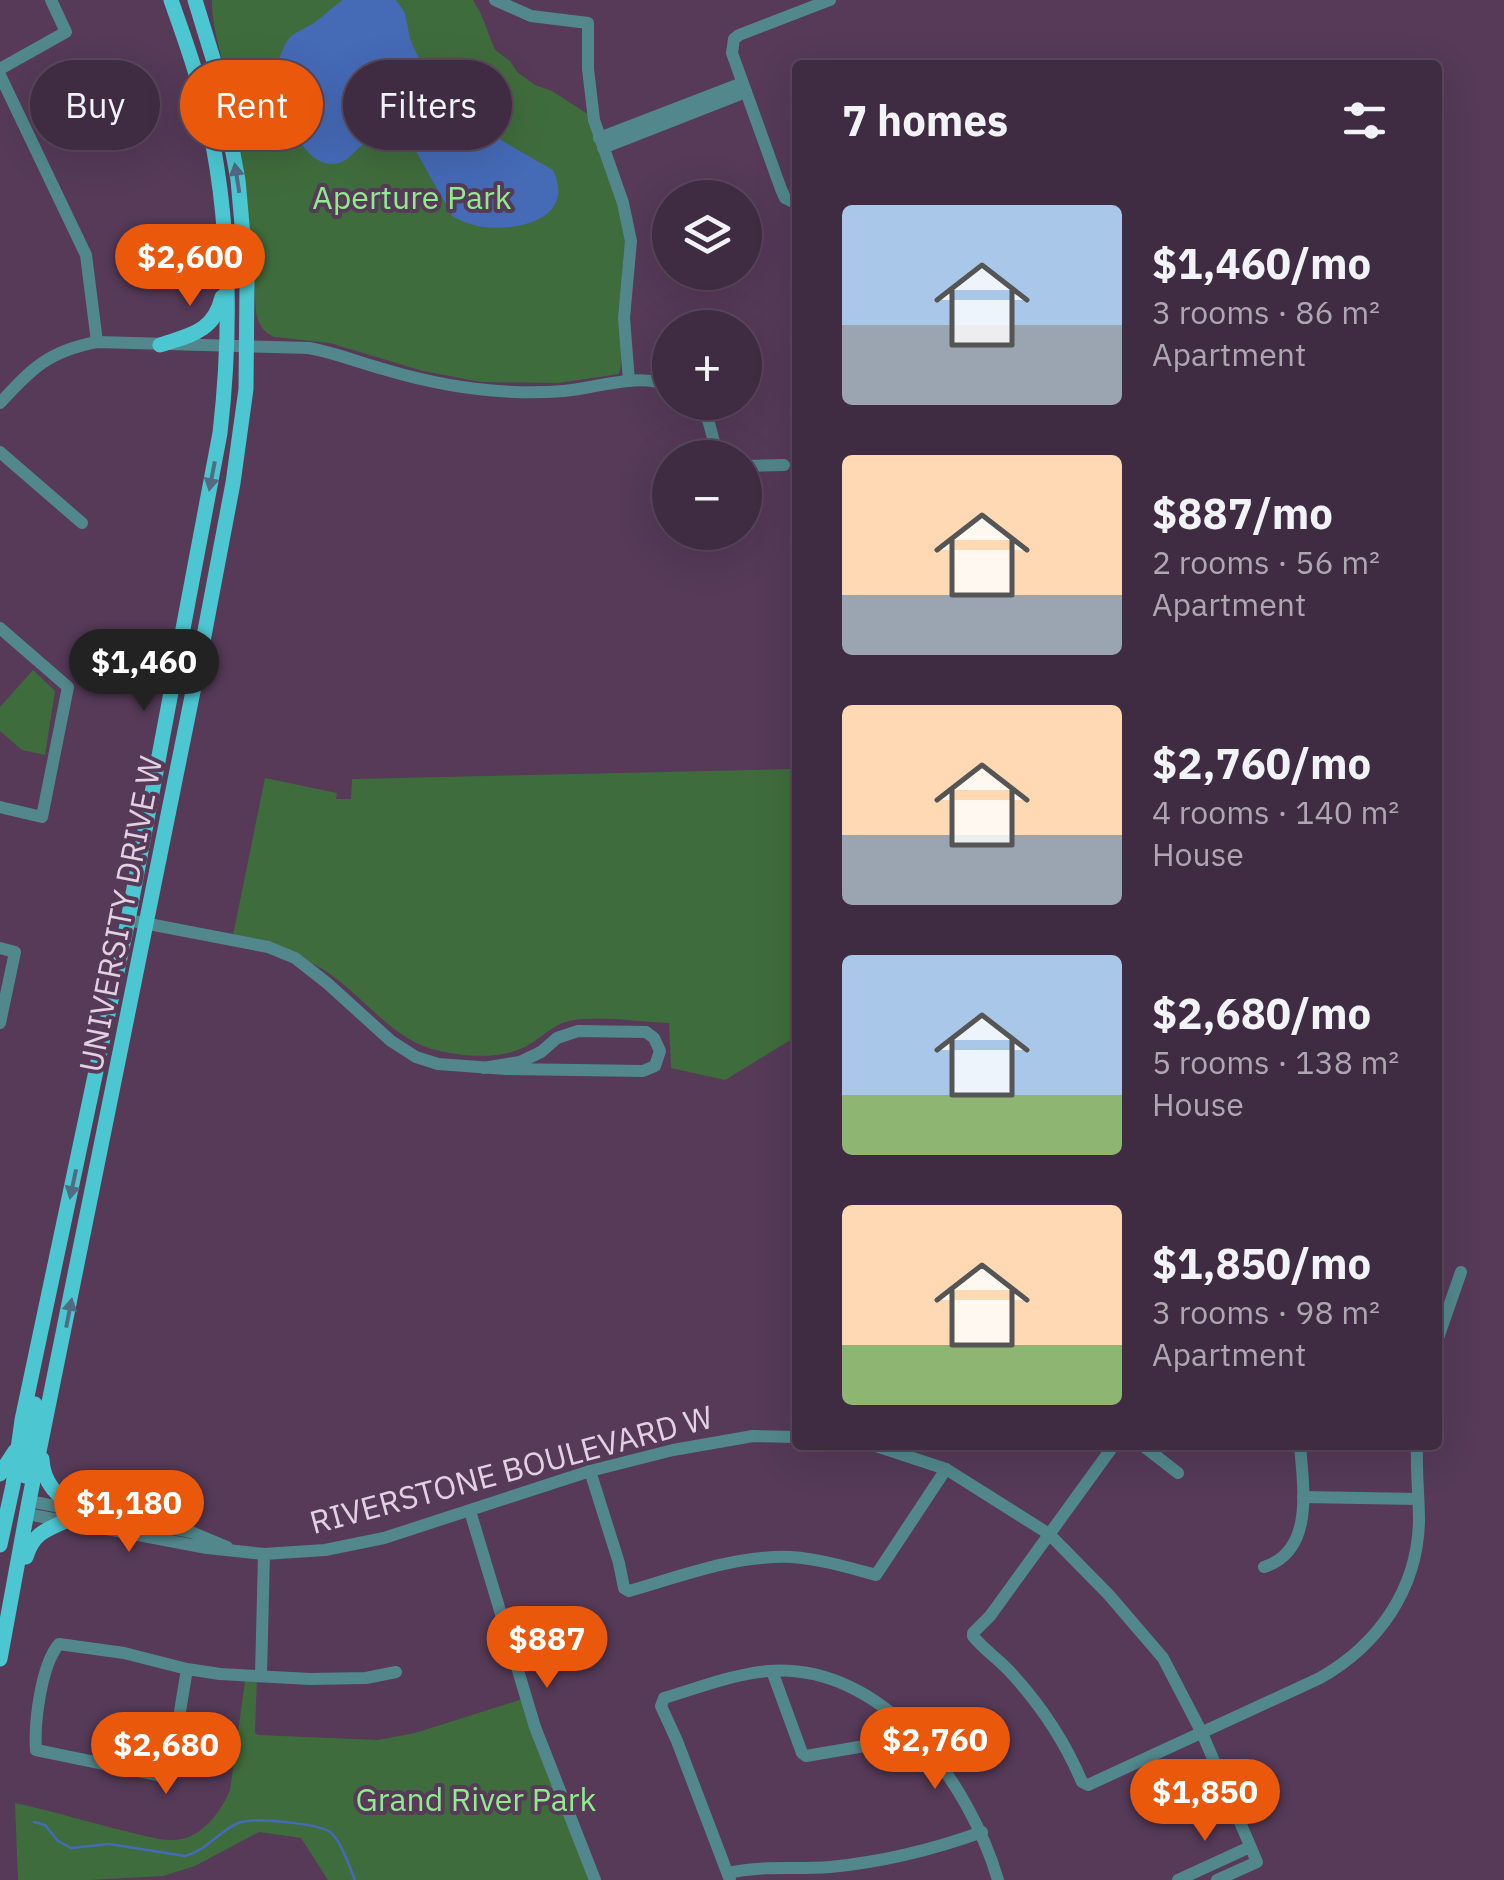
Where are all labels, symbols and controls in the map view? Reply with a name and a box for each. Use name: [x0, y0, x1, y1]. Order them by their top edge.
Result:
chip: Buy: [30, 60, 160, 150]
chip: Rent: [180, 60, 323, 150]
chip: Filters: [343, 60, 512, 150]
text: 7 homes: [842, 93, 1008, 148]
icon: filters: [1337, 93, 1392, 148]
one-way arrow: [229, 161, 244, 193]
park label: Aperture Park: [312, 176, 512, 218]
map controls: [652, 180, 762, 550]
button: layers: [652, 180, 762, 290]
pin: $2,600: [109, 224, 271, 309]
text: $2,600: [137, 235, 243, 277]
text: $1,460/mo: [1152, 236, 1371, 291]
icon: home: [922, 245, 1042, 365]
text: 3 rooms · 86 m²: [1152, 291, 1380, 333]
button: +: [652, 310, 762, 420]
text: Apartment: [1152, 333, 1306, 375]
button: −: [652, 440, 762, 550]
one-way arrow: [204, 461, 219, 492]
text: $887/mo: [1152, 486, 1333, 541]
icon: home: [922, 495, 1042, 615]
text: 2 rooms · 56 m²: [1152, 541, 1380, 583]
text: Apartment: [1152, 583, 1306, 625]
pin: $1,460: [63, 629, 225, 714]
text: $1,460: [91, 640, 197, 682]
text: $2,760/mo: [1152, 736, 1371, 791]
icon: home: [922, 745, 1042, 865]
street label: UNIVERSITY DRIVE W: [69, 753, 171, 1075]
text: 4 rooms · 140 m²: [1152, 791, 1399, 833]
text: House: [1152, 833, 1244, 875]
text: $2,680/mo: [1152, 986, 1371, 1041]
icon: home: [922, 995, 1042, 1115]
text: 5 rooms · 138 m²: [1152, 1041, 1399, 1083]
text: House: [1152, 1083, 1244, 1125]
one-way arrow: [65, 1168, 81, 1199]
text: $1,850/mo: [1152, 1236, 1371, 1291]
icon: home: [922, 1245, 1042, 1365]
text: 3 rooms · 98 m²: [1152, 1291, 1380, 1333]
one-way arrow: [61, 1297, 77, 1328]
text: Apartment: [1152, 1333, 1306, 1375]
street label: RIVERSTONE BOULEVARD W: [305, 1395, 717, 1543]
pin: $1,180: [48, 1470, 210, 1555]
text: $1,180: [76, 1481, 182, 1523]
pin: $887: [488, 1606, 606, 1691]
text: $887: [509, 1617, 585, 1659]
pin: $2,760: [854, 1707, 1016, 1792]
pin: $2,680: [85, 1712, 247, 1797]
text: $2,760: [882, 1718, 988, 1760]
text: $2,680: [113, 1723, 219, 1765]
pin: $1,850: [1124, 1759, 1286, 1844]
text: $1,850: [1152, 1770, 1258, 1812]
park label: Grand River Park: [356, 1778, 597, 1820]

